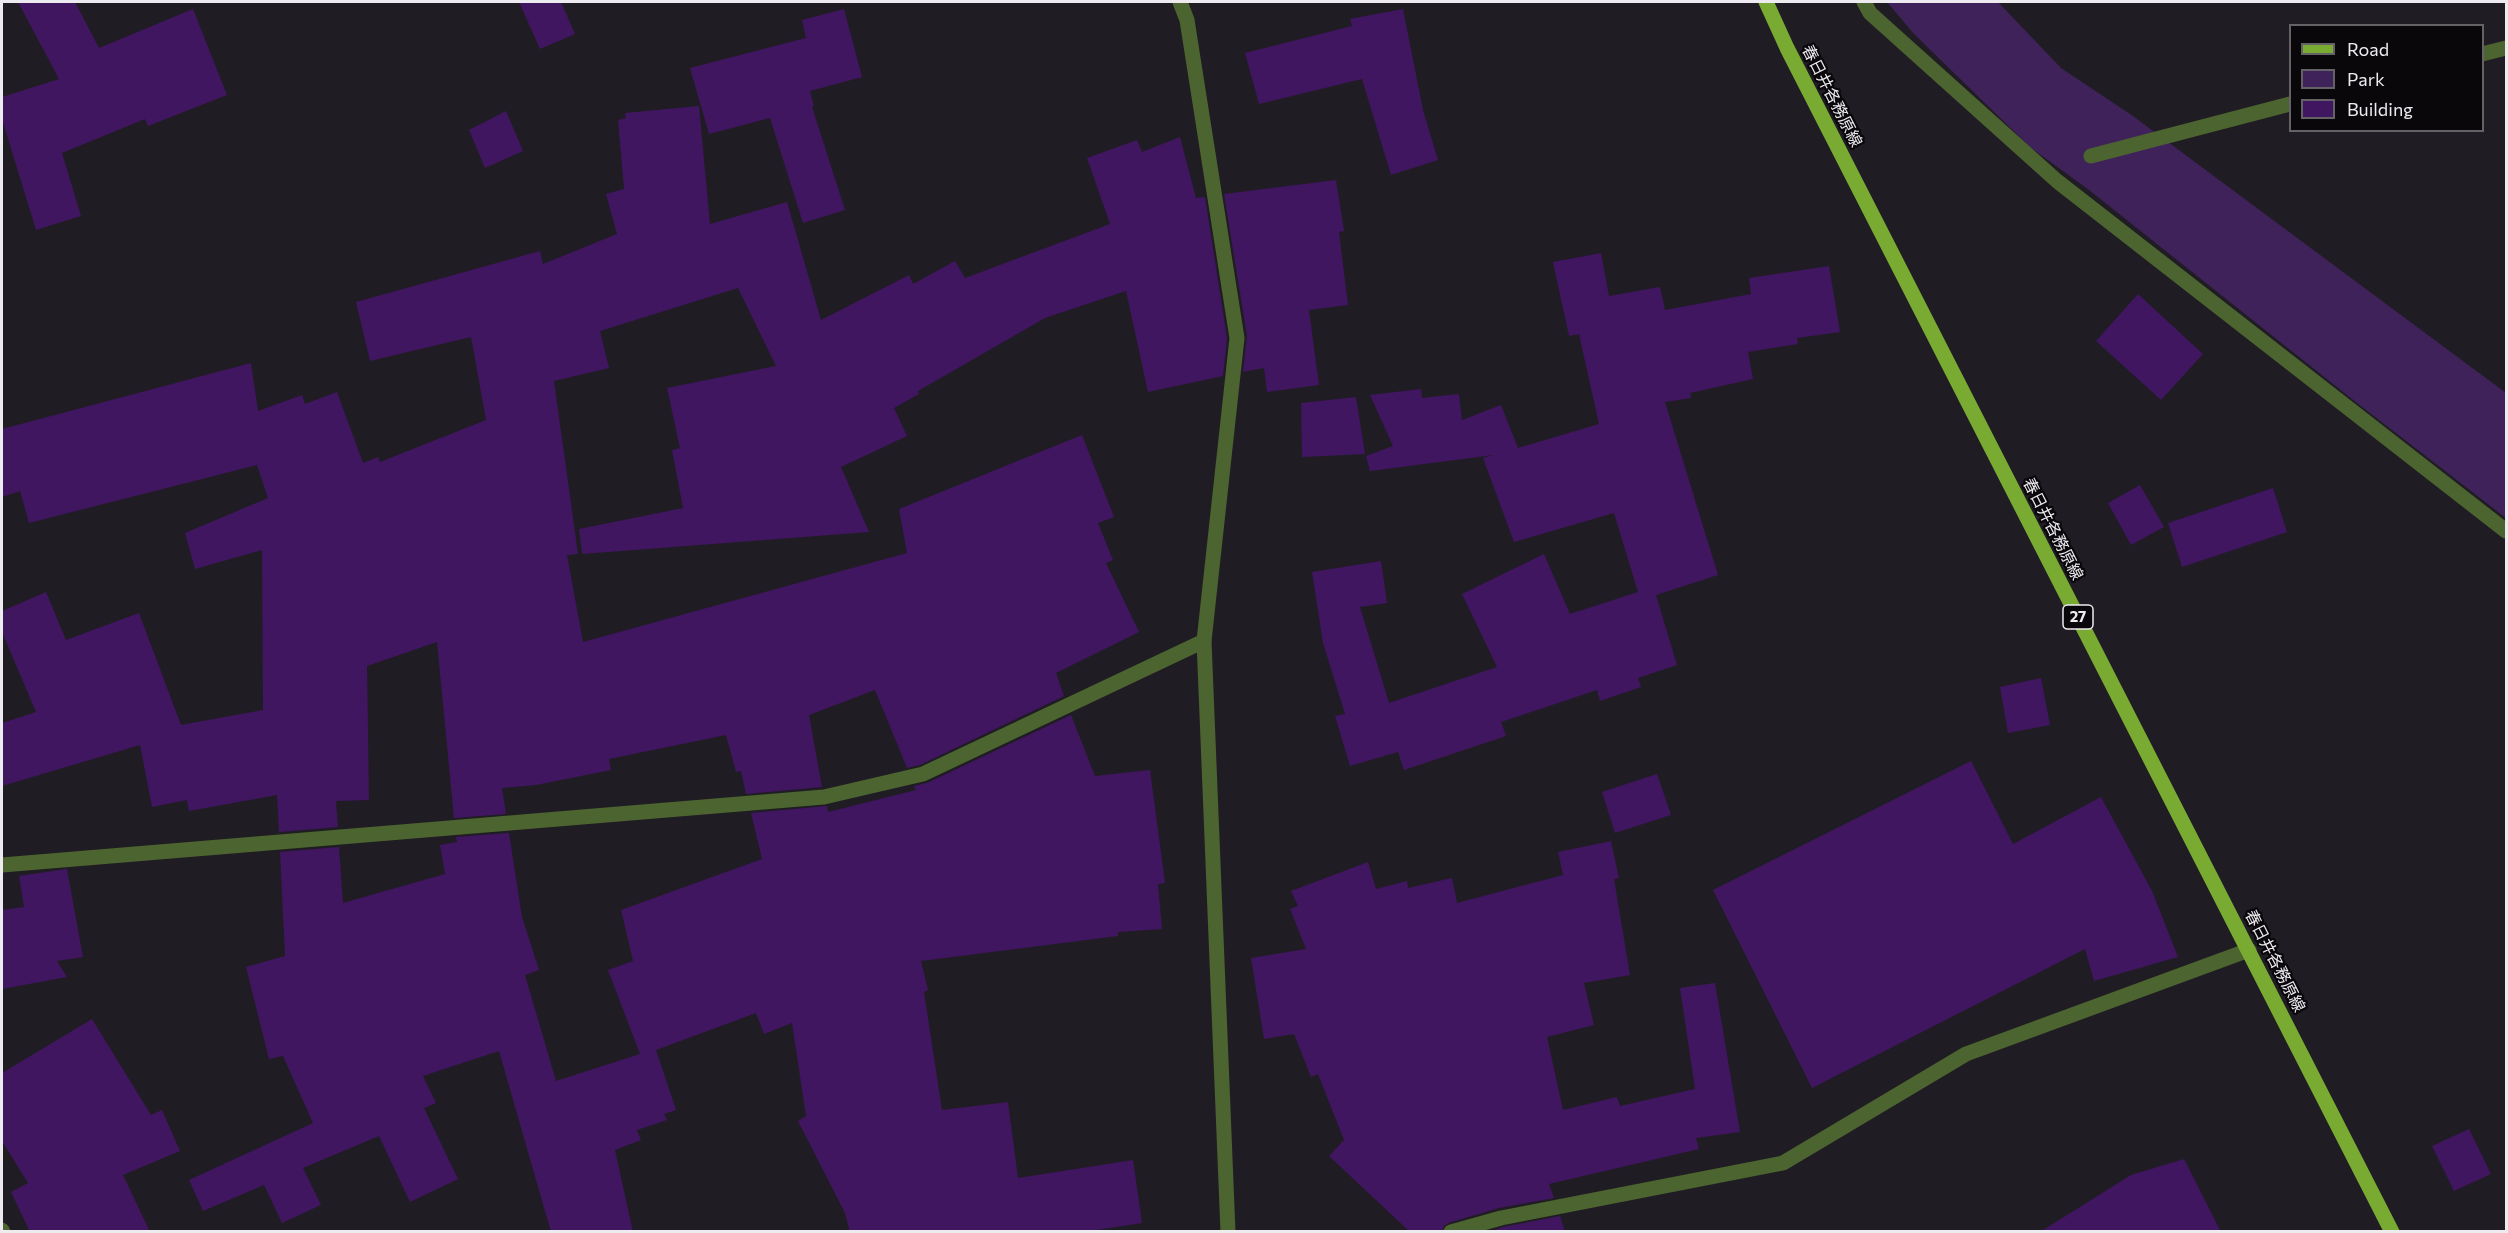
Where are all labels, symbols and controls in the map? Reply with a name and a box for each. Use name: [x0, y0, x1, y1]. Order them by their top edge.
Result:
legend: [2289, 24, 2484, 132]
text: Road: [2347, 38, 2389, 60]
street label: 春日井各務原線: [1798, 42, 1866, 150]
text: Park: [2347, 68, 2385, 90]
text: Building: [2347, 98, 2413, 120]
street label: 春日井各務原線: [2019, 475, 2087, 583]
road number: 27: [2063, 605, 2093, 629]
street label: 春日井各務原線: [2241, 907, 2309, 1015]

